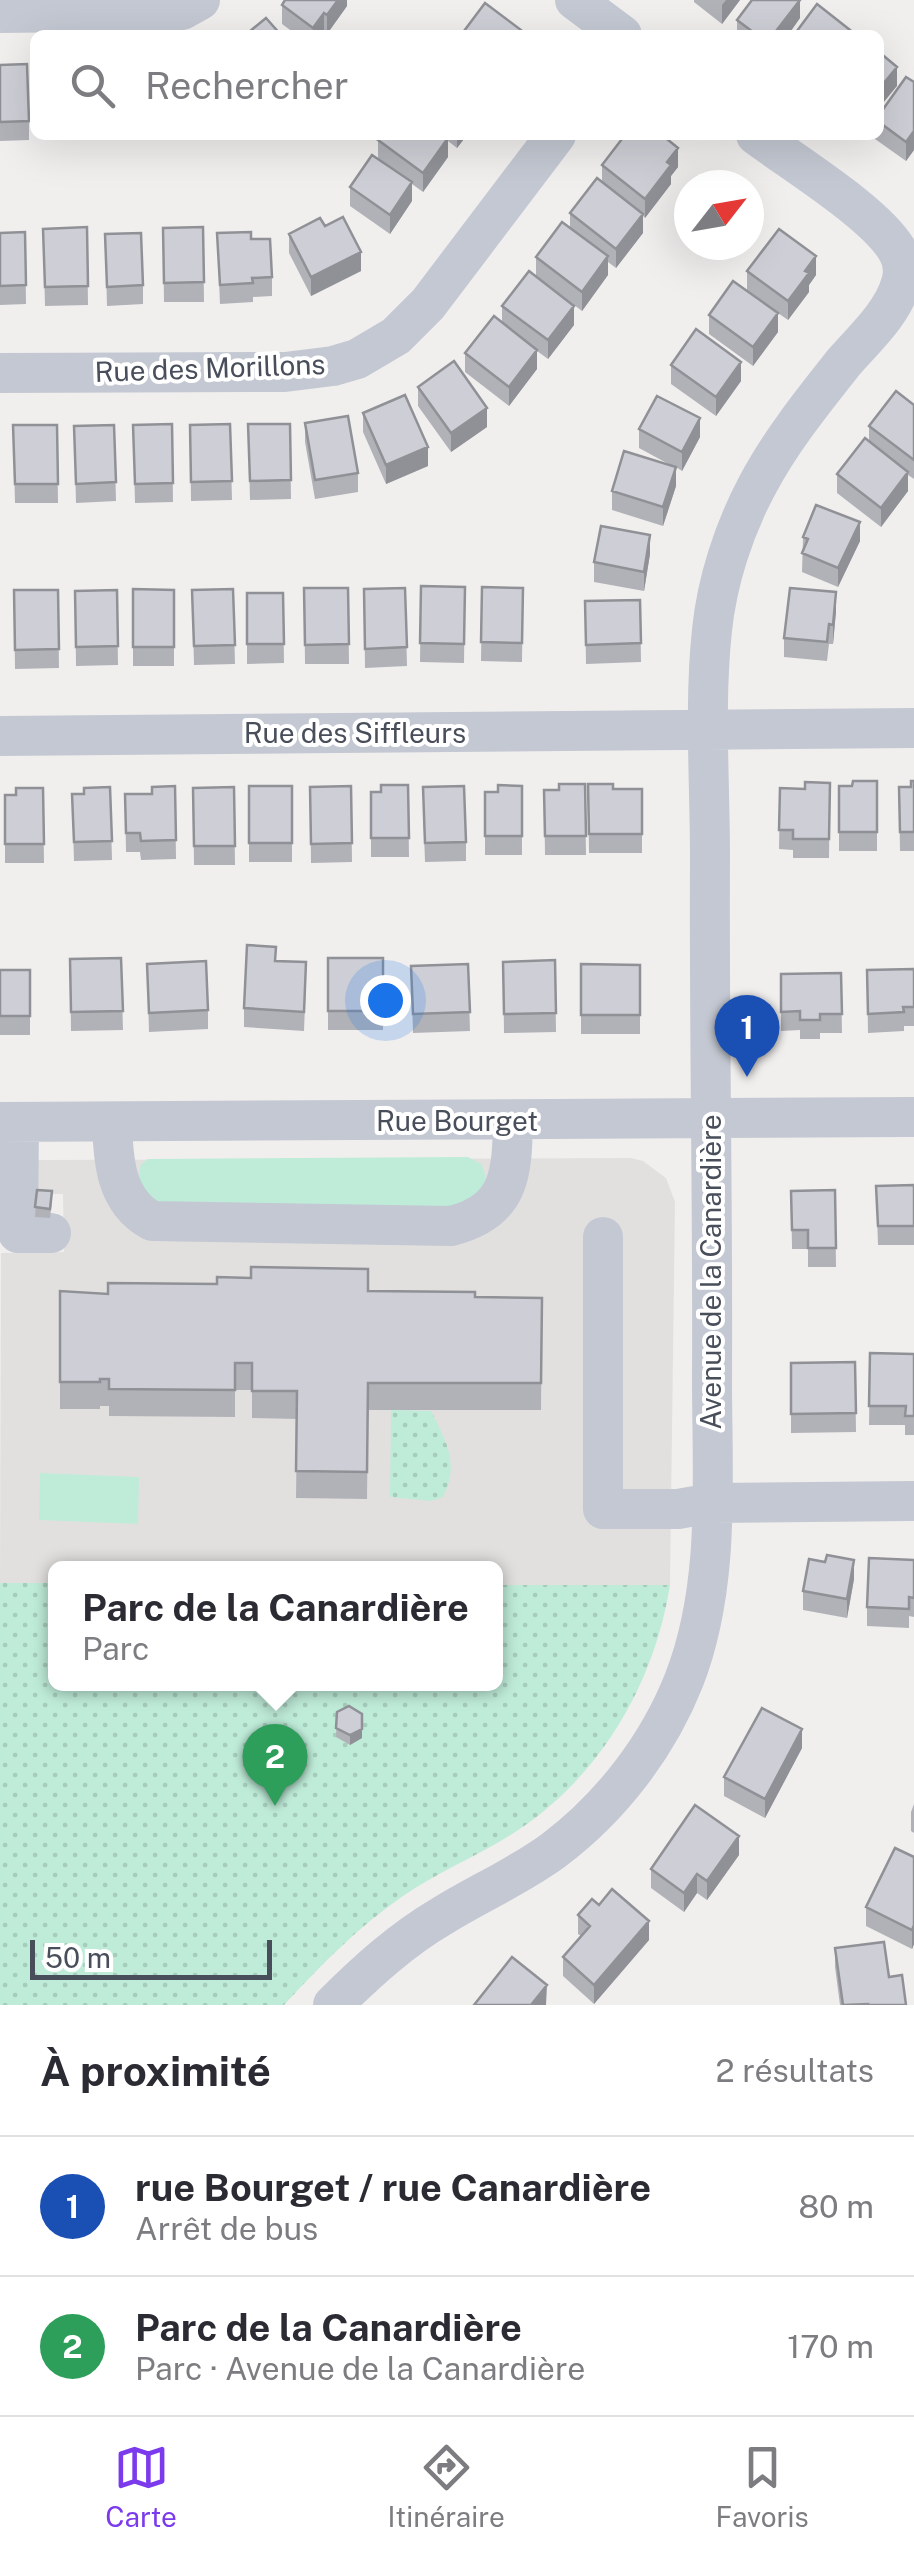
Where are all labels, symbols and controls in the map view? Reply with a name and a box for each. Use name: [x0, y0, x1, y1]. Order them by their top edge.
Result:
search box: [30, 30, 884, 140]
icon: search: [65, 58, 120, 113]
text: Rechercher: [145, 63, 349, 108]
north arrow: [674, 170, 764, 260]
street label: Rue des Morillons: [94, 347, 326, 388]
street label: Rue des Siffleurs: [244, 716, 466, 749]
your location: [360, 975, 411, 1026]
pin: 1: [714, 994, 780, 1077]
street label: Rue Bourget: [376, 1104, 538, 1137]
street label: Avenue de la Canardière: [694, 1114, 727, 1430]
popup: [48, 1561, 503, 1691]
text: Parc de la Canardière: [82, 1585, 469, 1630]
text: Parc: [82, 1630, 149, 1667]
pin: 2: [242, 1724, 308, 1806]
scale bar: [30, 1935, 272, 1980]
text: 50 m: [45, 1941, 111, 1974]
text: À proximité: [40, 2046, 271, 2095]
text: 2 résultats: [715, 2052, 874, 2089]
text: rue Bourget / rue Canardière: [135, 2165, 651, 2210]
text: 1: [66, 2188, 79, 2225]
text: 80 m: [798, 2188, 874, 2225]
text: Arrêt de bus: [135, 2210, 318, 2247]
text: Parc de la Canardière: [135, 2305, 522, 2350]
text: 2: [62, 2328, 83, 2365]
text: 170 m: [787, 2328, 874, 2365]
text: Parc · Avenue de la Canardière: [135, 2350, 585, 2387]
tab: Carte: [105, 2440, 177, 2533]
tab: Itinéraire: [387, 2440, 505, 2533]
tab: Favoris: [716, 2440, 809, 2533]

